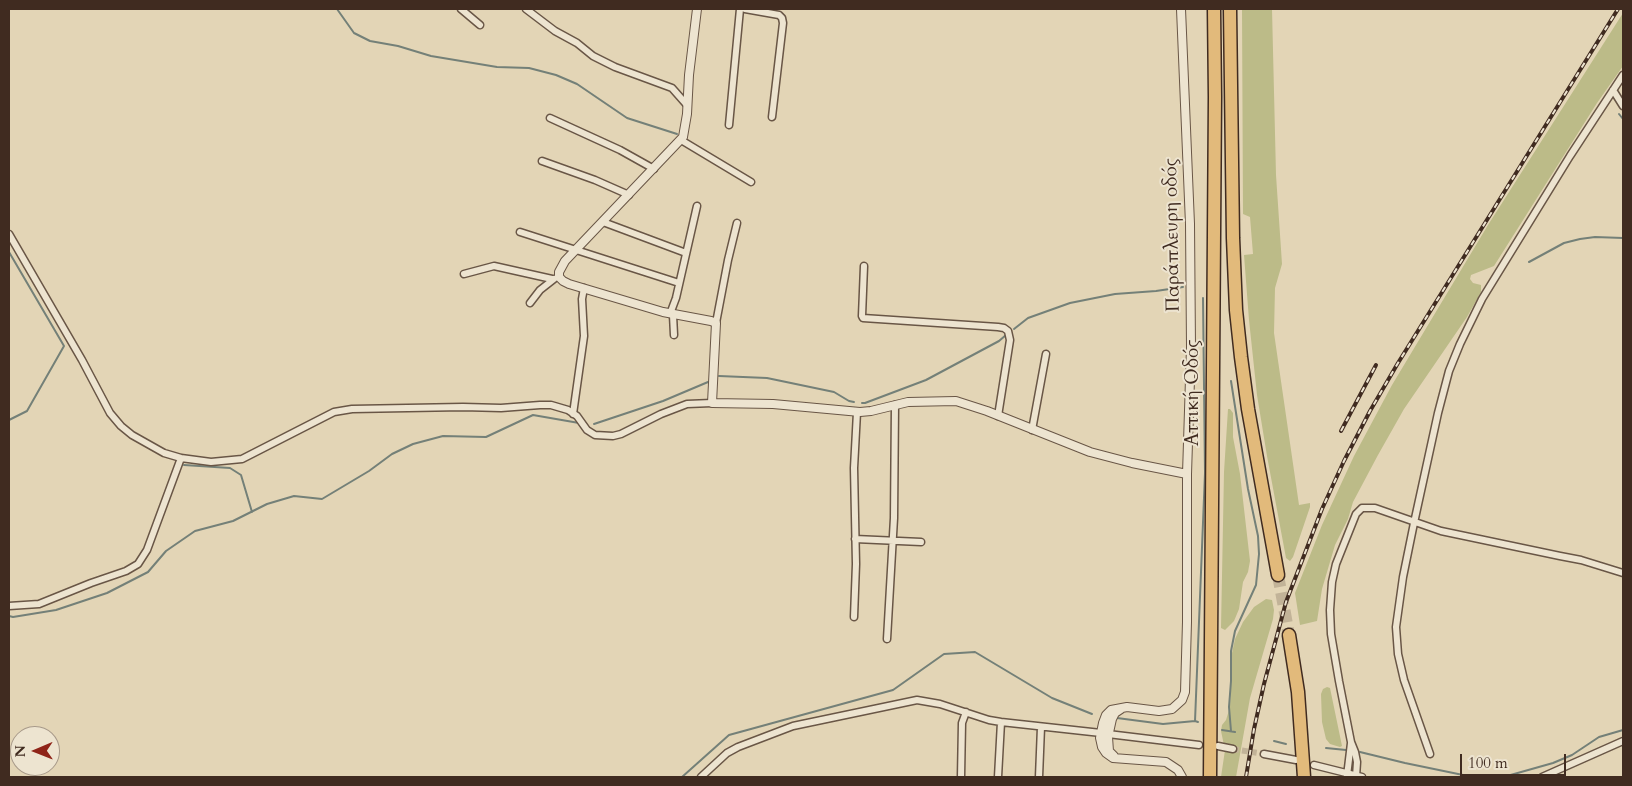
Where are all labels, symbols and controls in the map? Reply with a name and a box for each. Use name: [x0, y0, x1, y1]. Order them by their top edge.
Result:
street label: Παράπλευρη οδός: [1160, 158, 1186, 312]
street label: Αττική Οδός: [1183, 340, 1205, 446]
north arrow: [10, 726, 60, 776]
scale bar: [1462, 744, 1568, 776]
text: N: [11, 745, 30, 757]
text: 100 m: [1468, 753, 1508, 773]

